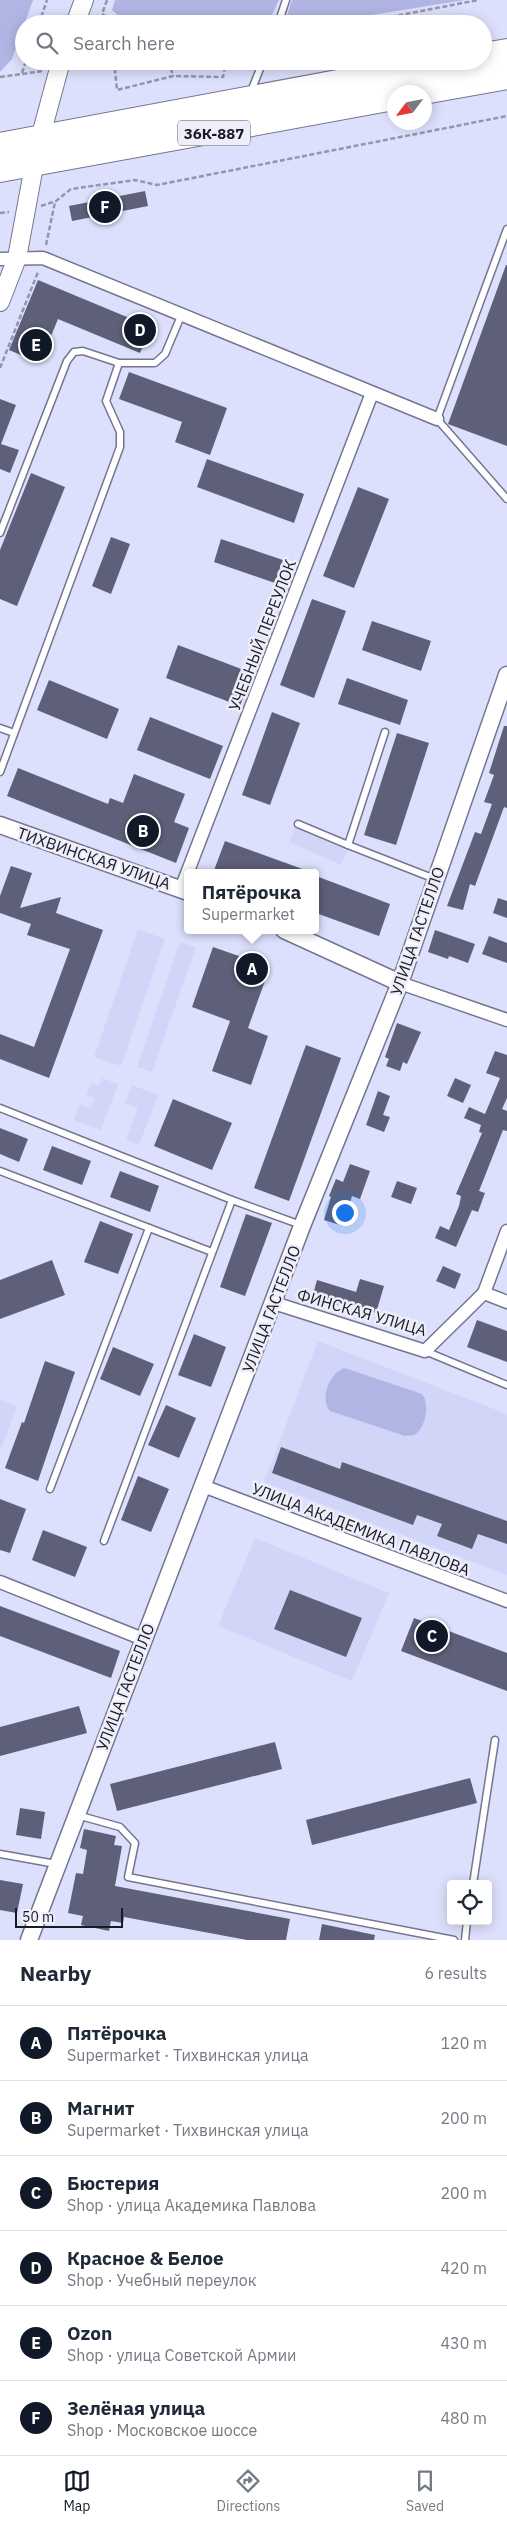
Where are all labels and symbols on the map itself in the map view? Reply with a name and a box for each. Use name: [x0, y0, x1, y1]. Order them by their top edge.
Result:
north arrow: [387, 85, 432, 130]
road number: 36К-887: [178, 120, 250, 146]
pin: F: [89, 188, 121, 226]
pin: D: [124, 311, 156, 349]
pin: E: [20, 326, 52, 364]
street label: УЧЕБНЫЙ ПЕРЕУЛОК: [224, 556, 300, 714]
pin: B: [127, 812, 159, 850]
street label: ТИХВИНСКАЯ УЛИЦА: [15, 822, 173, 894]
street label: УЛИЦА ГАСТЕЛЛО: [386, 864, 448, 998]
pin: A: [236, 950, 268, 988]
your location: [332, 1200, 358, 1226]
street label: УЛИЦА ГАСТЕЛЛО: [237, 1242, 305, 1376]
street label: ФИНСКАЯ УЛИЦА: [295, 1284, 429, 1340]
street label: УЛИЦА АКАДЕМИКА ПАВЛОВА: [249, 1478, 473, 1580]
pin: C: [416, 1617, 448, 1655]
street label: УЛИЦА ГАСТЕЛЛО: [91, 1620, 159, 1754]
scale bar: [15, 1905, 122, 1928]

